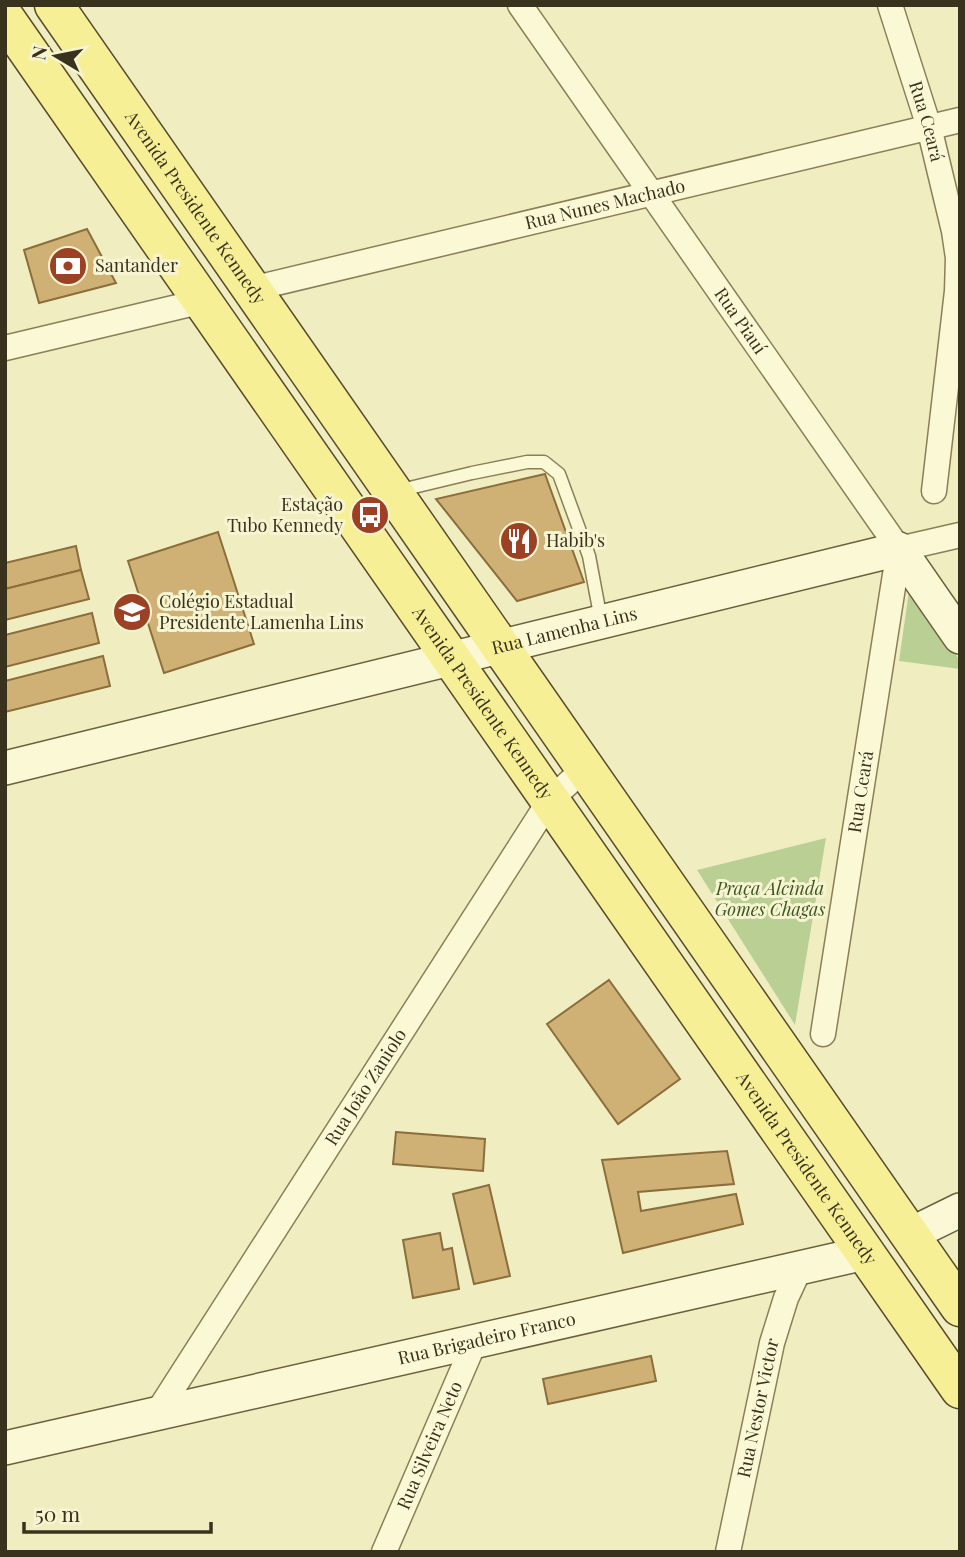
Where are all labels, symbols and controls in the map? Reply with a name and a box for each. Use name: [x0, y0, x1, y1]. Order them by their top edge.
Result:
north arrow: [21, 21, 91, 91]
text: N: [24, 44, 52, 62]
street label: Rua Ceará: [904, 78, 950, 164]
street label: Avenida Presidente Kennedy: [120, 105, 272, 309]
street label: Rua Nunes Machado: [522, 173, 687, 234]
bank icon: Santander: [47, 245, 89, 287]
place label: Santander: [95, 253, 178, 277]
street label: Rua Piauí: [709, 282, 772, 358]
place label: Estação Tubo Kennedy: [227, 492, 343, 537]
bus stop icon: Estação Tubo Kennedy: [349, 494, 391, 536]
restaurant icon: Habib's: [498, 520, 540, 562]
place label: Habib's: [546, 528, 605, 552]
place label: Colégio Estadual Presidente Lamenha Lins: [159, 589, 364, 634]
school or university icon: Colégio Estadual Presidente Lamenha Lins: [111, 591, 153, 633]
street label: Avenida Presidente Kennedy: [407, 600, 559, 804]
street label: Rua Lamenha Lins: [489, 601, 640, 659]
street label: Rua Ceará: [842, 749, 878, 835]
park label: Praça Alcinda Gomes Chagas: [715, 876, 825, 921]
street label: Rua João Zaniolo: [319, 1024, 411, 1150]
street label: Avenida Presidente Kennedy: [731, 1065, 883, 1269]
street label: Rua Brigadeiro Franco: [395, 1306, 578, 1370]
street label: Rua Nestor Victor: [731, 1335, 784, 1480]
street label: Rua Silveira Neto: [391, 1377, 467, 1513]
scale bar: [24, 1490, 212, 1534]
text: 50 m: [35, 1499, 81, 1527]

